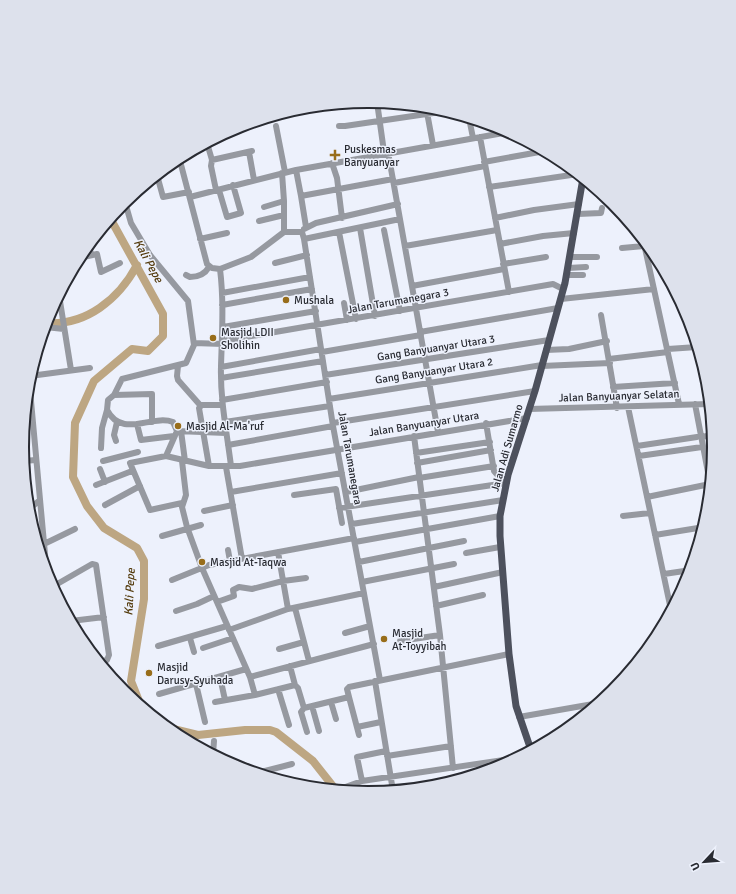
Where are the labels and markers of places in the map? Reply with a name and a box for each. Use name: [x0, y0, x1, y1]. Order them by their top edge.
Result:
place label: Puskesmas Banyuanyar: [344, 143, 399, 169]
marker: Puskesmas Banyuanyar: [329, 149, 341, 161]
place label: Mushala: [294, 294, 335, 307]
marker: Mushala: [281, 295, 291, 305]
place label: Masjid LDII Sholihin: [221, 326, 274, 352]
marker: Masjid LDII Sholihin: [208, 333, 218, 343]
place label: Masjid Al-Ma'ruf: [186, 420, 265, 433]
marker: Masjid Al-Ma'ruf: [173, 421, 183, 431]
place label: Masjid At-Taqwa: [210, 556, 287, 569]
marker: Masjid At-Taqwa: [197, 557, 207, 567]
place label: Masjid At-Toyyibah: [392, 627, 447, 653]
marker: Masjid At-Toyyibah: [379, 634, 389, 644]
place label: Masjid Darusy-Syuhada: [157, 661, 234, 687]
marker: Masjid Darusy-Syuhada: [144, 668, 154, 678]

